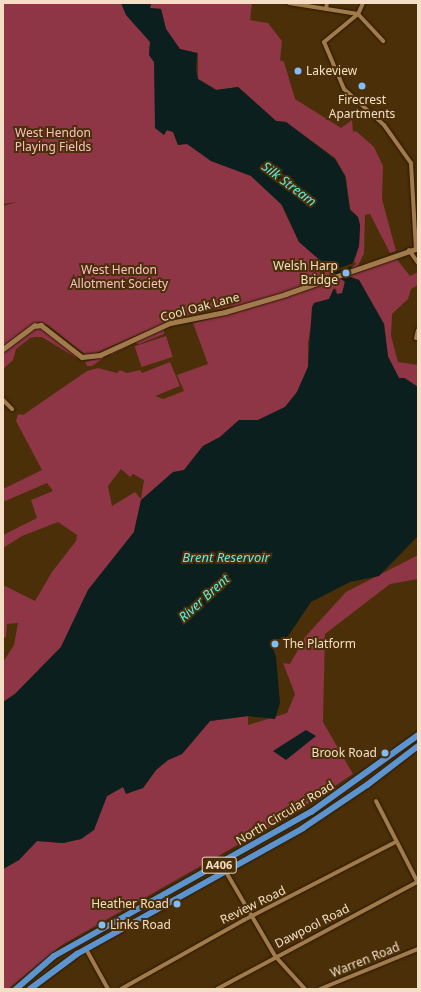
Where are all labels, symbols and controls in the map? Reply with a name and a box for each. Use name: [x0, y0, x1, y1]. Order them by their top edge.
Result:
place label: Lakeview: [306, 64, 357, 78]
marker: Lakeview: [293, 66, 303, 76]
marker: Firecrest Apartments: [357, 81, 367, 91]
place label: Firecrest Apartments: [329, 93, 395, 121]
park label: West Hendon Playing Fields: [15, 126, 91, 154]
water label: Silk Stream: [259, 158, 319, 210]
place label: Welsh Harp Bridge: [273, 259, 338, 287]
park label: West Hendon Allotment Society: [70, 263, 168, 291]
marker: Welsh Harp Bridge: [341, 268, 351, 278]
street label: Cool Oak Lane: [159, 290, 241, 324]
water label: Brent Reservoir: [182, 549, 270, 565]
water label: River Brent: [175, 571, 233, 625]
place label: The Platform: [283, 637, 356, 651]
marker: The Platform: [270, 639, 280, 649]
place label: Brook Road: [312, 746, 377, 760]
marker: Brook Road: [380, 748, 390, 758]
street label: North Circular Road: [233, 778, 337, 848]
road number: A406: [201, 856, 237, 874]
street label: Review Road: [218, 883, 288, 927]
place label: Heather Road: [91, 897, 169, 911]
marker: Heather Road: [172, 899, 182, 909]
street label: Dawpool Road: [272, 901, 352, 951]
place label: Links Road: [110, 918, 171, 932]
marker: Links Road: [97, 920, 107, 930]
street label: Warren Road: [328, 940, 402, 980]

